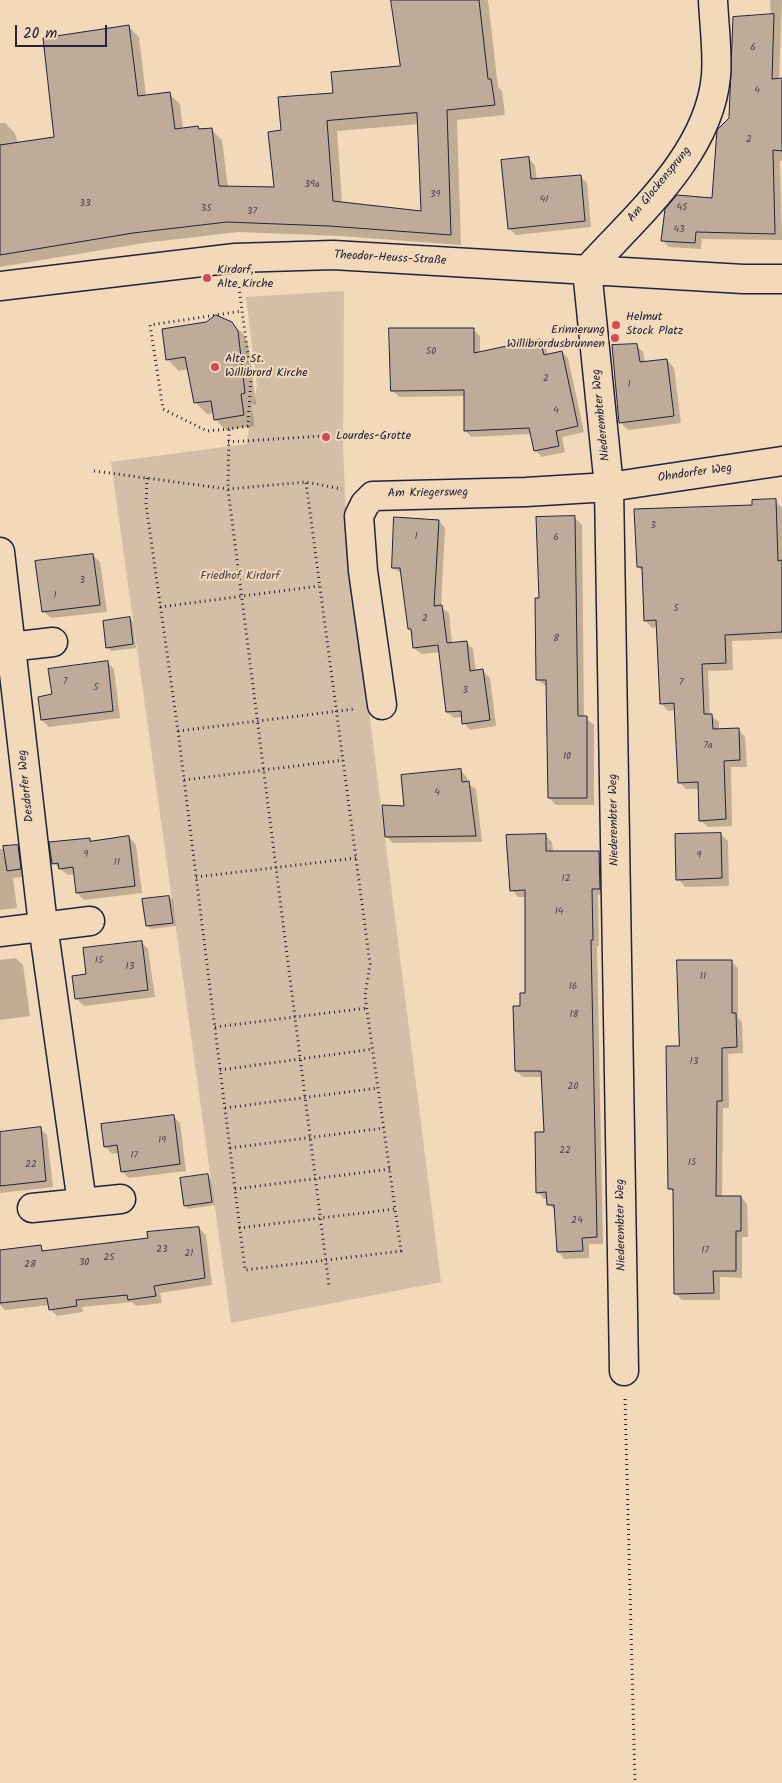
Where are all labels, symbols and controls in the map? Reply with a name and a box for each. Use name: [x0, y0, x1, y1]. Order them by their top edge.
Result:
scale bar: [18, 15, 110, 47]
text: 20 m: [23, 22, 57, 46]
house number: 6: [750, 42, 756, 54]
house number: 4: [754, 85, 760, 97]
house number: 2: [746, 134, 752, 146]
street label: Am Glockensprung: [625, 144, 695, 226]
house number: 39a: [304, 179, 320, 191]
house number: 39: [430, 189, 440, 201]
house number: 41: [540, 194, 548, 206]
house number: 33: [79, 198, 91, 210]
house number: 45: [677, 202, 687, 214]
house number: 35: [200, 203, 212, 215]
house number: 37: [247, 206, 257, 218]
house number: 43: [673, 224, 685, 236]
street label: Theodor-Heuss-Straße: [333, 249, 447, 269]
place label: Kirdorf, Alte Kirche: [217, 264, 273, 292]
marker: Kirdorf, Alte Kirche: [201, 272, 213, 284]
place label: Helmut Stock Platz: [626, 311, 683, 339]
marker: Helmut Stock Platz: [610, 319, 622, 331]
place label: Erinnerung Willibrordusbrunnen: [507, 324, 605, 352]
marker: Erinnerung Willibrordusbrunnen: [609, 332, 621, 344]
house number: 50: [426, 346, 436, 358]
place label: Alte St. Willibrord Kirche: [225, 353, 308, 381]
marker: Alte St. Willibrord Kirche: [209, 361, 221, 373]
street label: Niederembter Weg: [590, 368, 614, 462]
house number: 2: [543, 373, 549, 385]
house number: 1: [627, 379, 631, 391]
house number: 4: [553, 405, 559, 417]
place label: Lourdes-Grotte: [336, 430, 411, 444]
marker: Lourdes-Grotte: [320, 431, 332, 443]
street label: Ohndorfer Weg: [657, 462, 733, 486]
street label: Am Kriegersweg: [388, 486, 468, 502]
house number: 3: [650, 520, 656, 532]
house number: 1: [414, 531, 418, 543]
house number: 6: [553, 532, 559, 544]
park label: Friedhof Kirdorf: [200, 570, 280, 584]
house number: 3: [79, 575, 85, 587]
house number: 1: [53, 590, 57, 602]
house number: 5: [673, 603, 679, 615]
house number: 2: [422, 613, 428, 625]
house number: 8: [553, 633, 559, 645]
house number: 7: [63, 676, 67, 688]
house number: 7: [679, 677, 683, 689]
house number: 5: [93, 682, 99, 694]
house number: 3: [462, 685, 468, 697]
house number: 7a: [703, 740, 713, 752]
street label: Desdorfer Weg: [16, 749, 38, 823]
house number: 10: [563, 751, 571, 763]
street label: Niederembter Weg: [607, 774, 623, 866]
house number: 4: [434, 787, 440, 799]
house number: 9: [84, 849, 88, 861]
house number: 9: [697, 850, 701, 862]
house number: 11: [114, 857, 120, 869]
house number: 12: [562, 873, 570, 885]
house number: 14: [555, 906, 563, 918]
house number: 15: [95, 955, 103, 967]
house number: 13: [126, 961, 134, 973]
house number: 11: [700, 971, 706, 983]
house number: 16: [569, 981, 577, 993]
house number: 18: [569, 1009, 579, 1021]
house number: 13: [690, 1056, 698, 1068]
house number: 20: [568, 1081, 578, 1093]
house number: 19: [158, 1135, 166, 1147]
house number: 22: [559, 1145, 571, 1157]
house number: 17: [130, 1150, 138, 1162]
house number: 15: [688, 1157, 696, 1169]
house number: 22: [25, 1159, 37, 1171]
street label: Niederembter Weg: [614, 1179, 630, 1271]
house number: 24: [571, 1215, 583, 1227]
house number: 23: [156, 1244, 168, 1256]
house number: 17: [701, 1245, 709, 1257]
house number: 21: [185, 1248, 193, 1260]
house number: 25: [103, 1252, 115, 1264]
house number: 30: [79, 1257, 89, 1269]
house number: 28: [24, 1259, 36, 1271]

